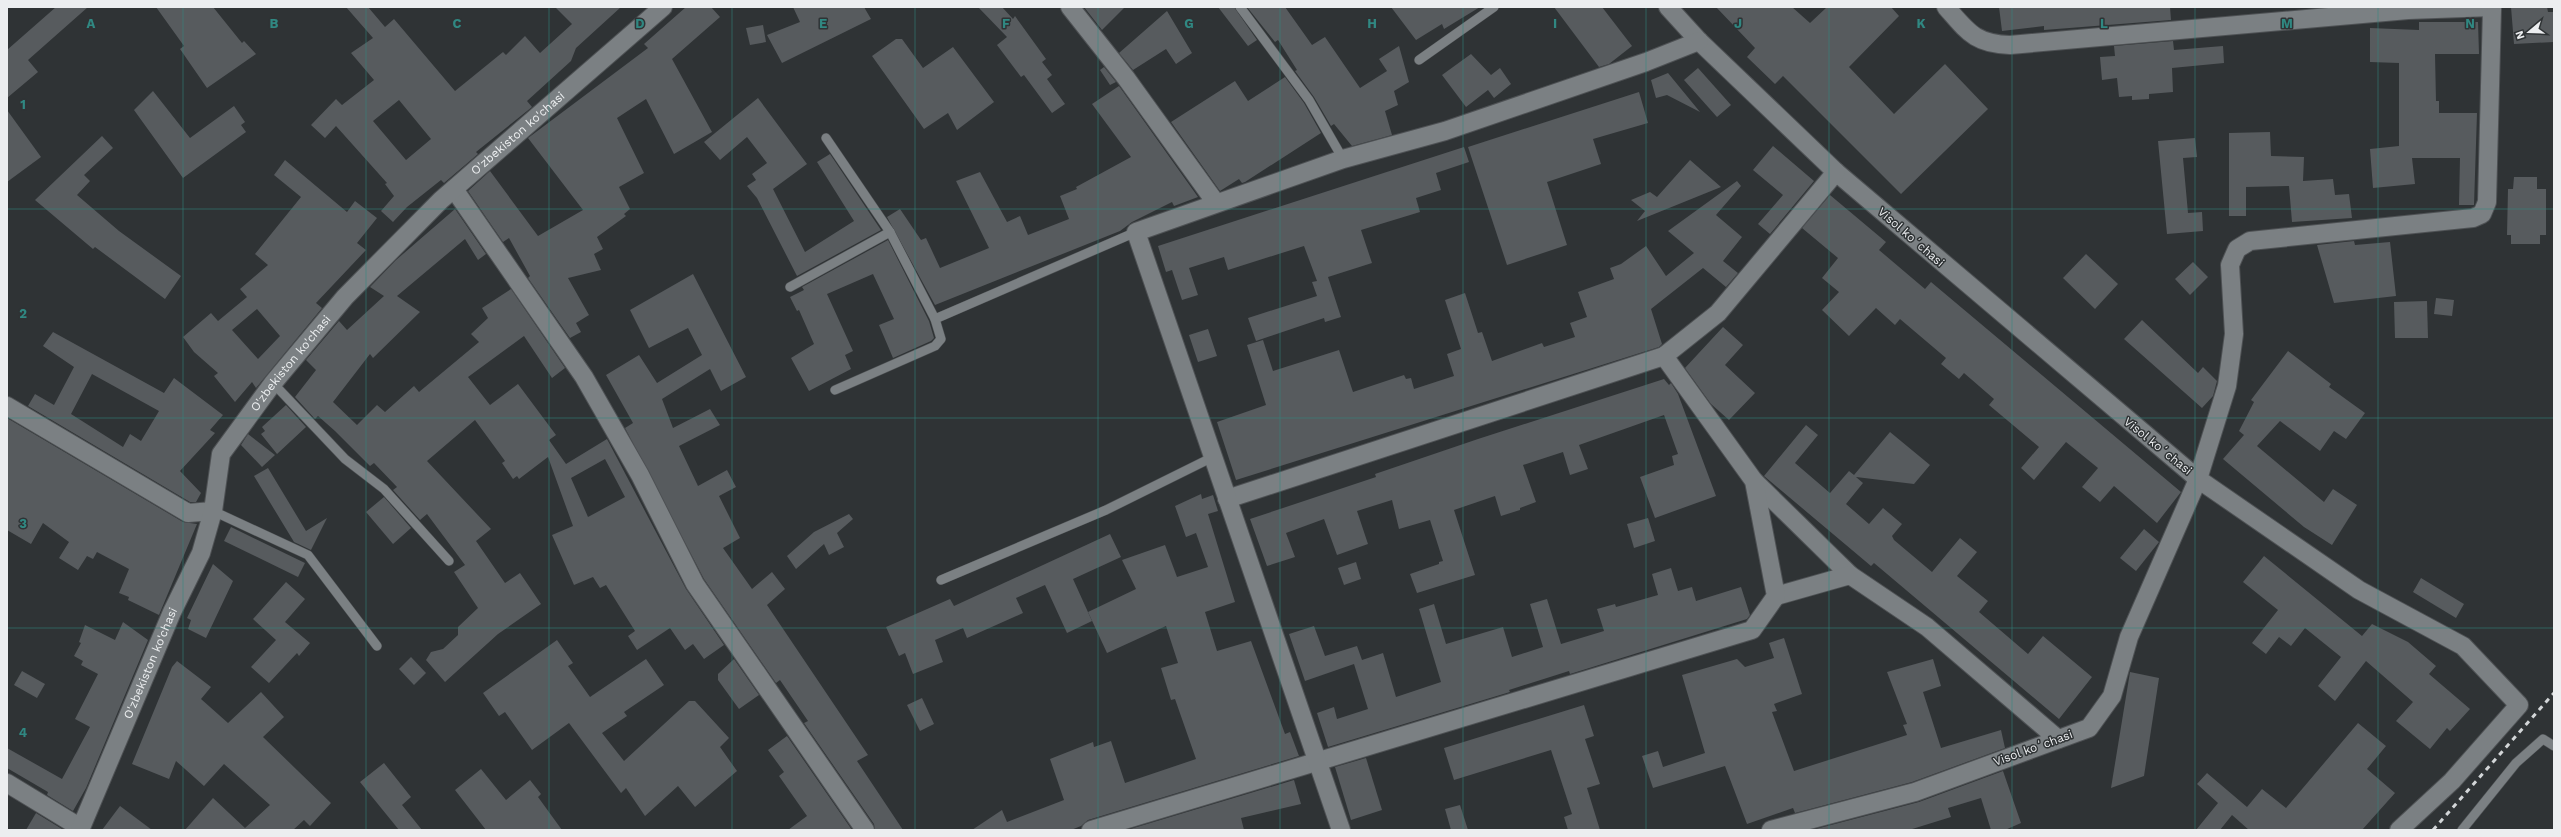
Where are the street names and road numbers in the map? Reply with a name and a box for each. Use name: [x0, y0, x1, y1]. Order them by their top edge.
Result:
street label: O'zbekiston ko'chasi: [468, 89, 567, 178]
street label: Visol koʻchasi: [1875, 204, 1947, 270]
street label: O'zbekiston ko'chasi: [248, 312, 334, 414]
street label: Visol koʻchasi: [2121, 414, 2195, 478]
street label: O'zbekiston ko'chasi: [121, 605, 180, 721]
street label: Visol koʻchasi: [1991, 727, 2075, 769]

